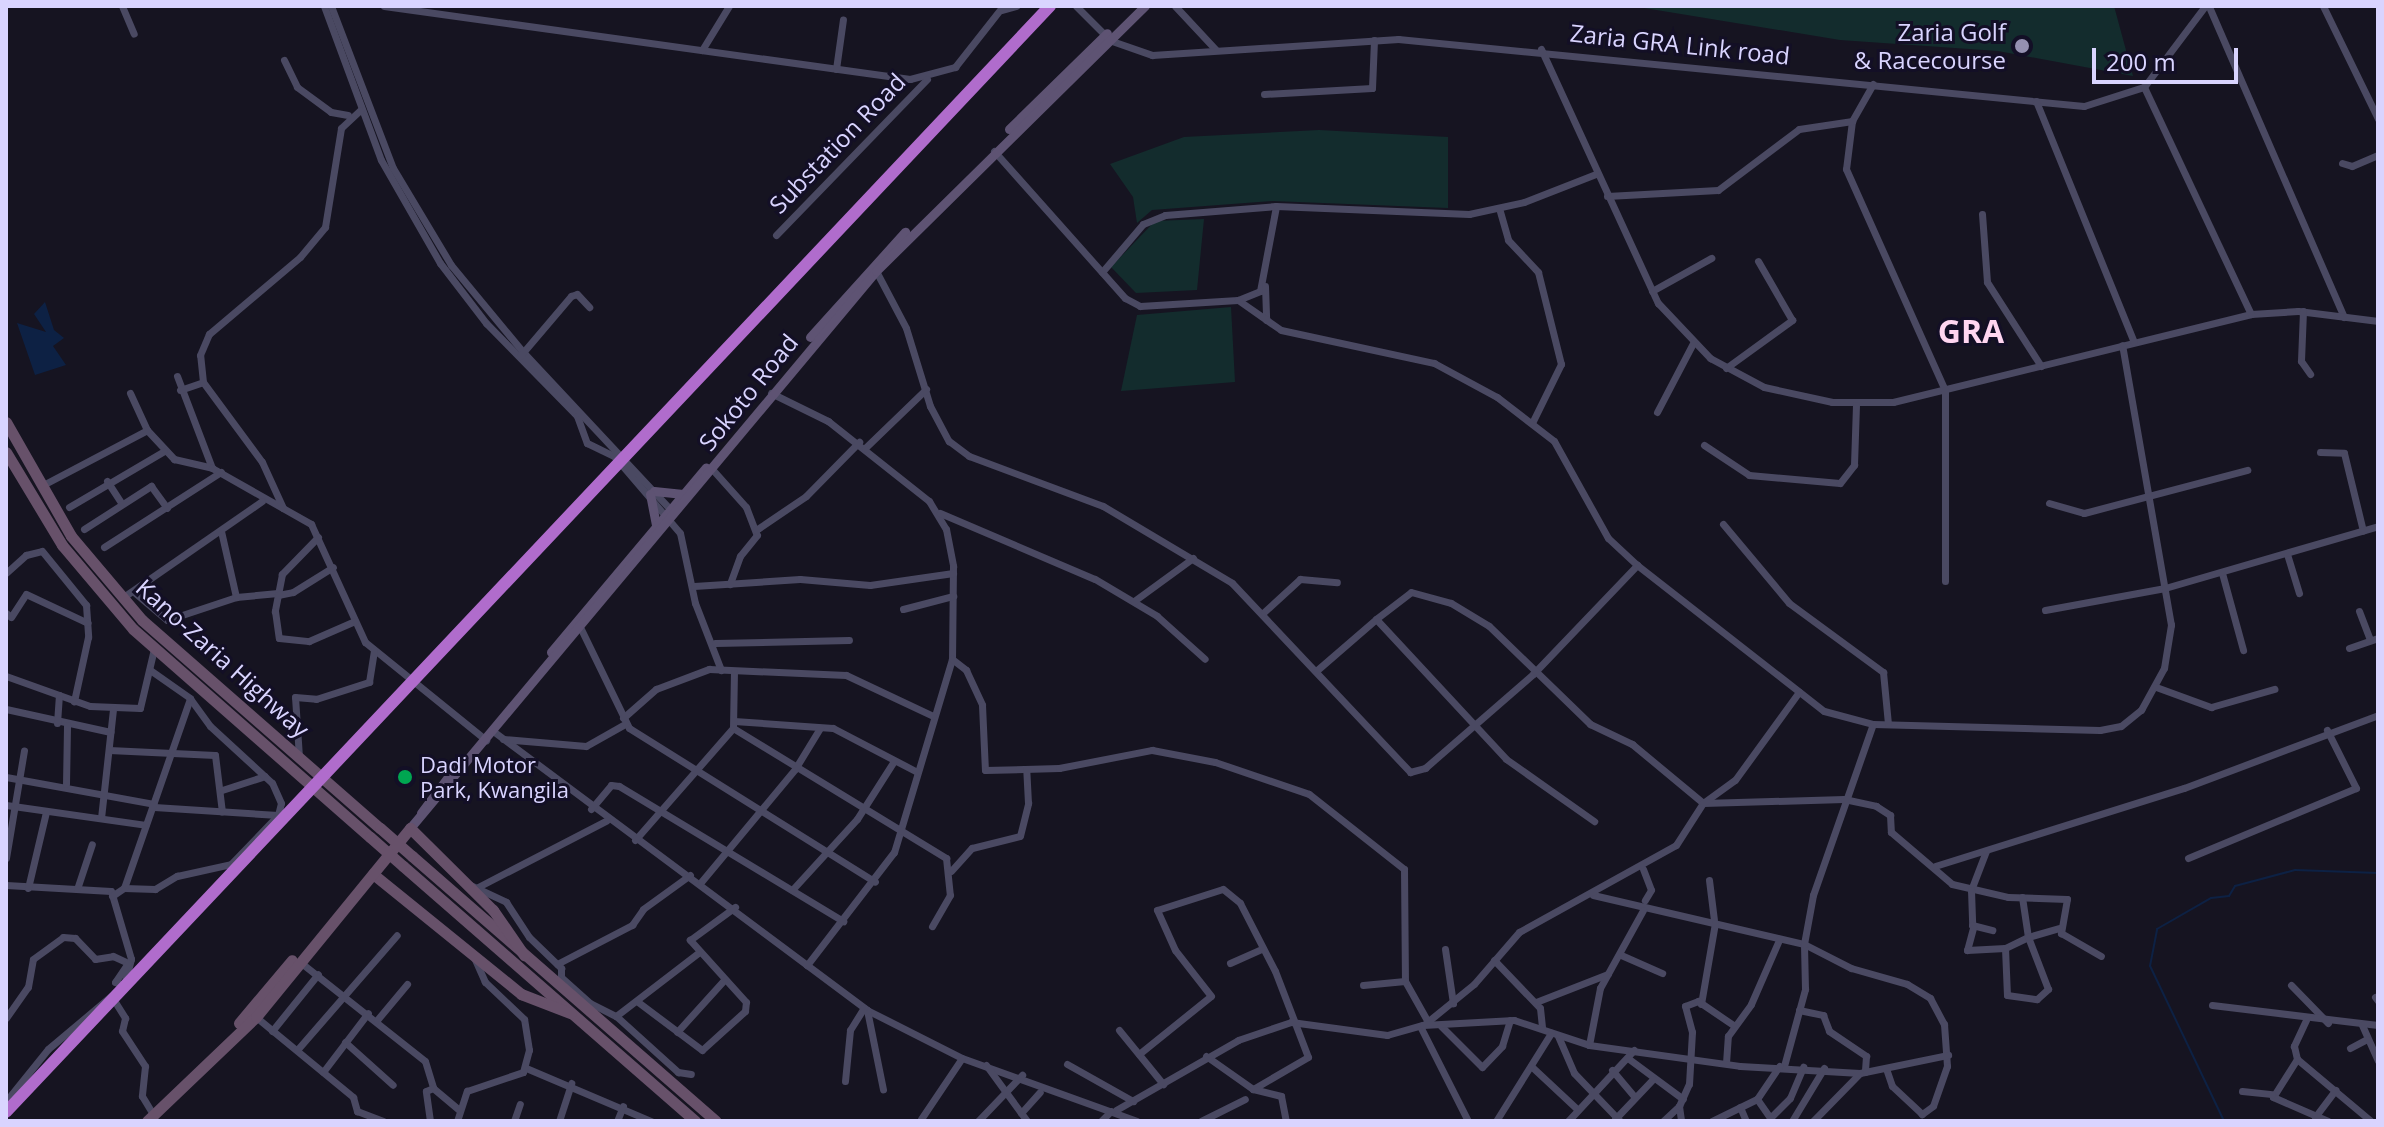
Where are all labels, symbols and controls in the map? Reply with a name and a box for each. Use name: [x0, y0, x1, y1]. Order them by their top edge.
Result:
street label: Zaria GRA Link road: [1569, 18, 1791, 70]
place label: Zaria Golf & Racecourse: [1854, 18, 2006, 74]
scale bar: [2096, 32, 2242, 82]
marker: Zaria Golf & Racecourse: [2013, 37, 2031, 55]
text: 200 m: [2106, 45, 2176, 78]
street label: Substation Road: [763, 67, 911, 219]
district label: GRA: [1938, 312, 2004, 350]
street label: Sokoto Road: [692, 328, 804, 456]
street label: Kano-Zaria Highway: [131, 573, 315, 743]
place label: Dadi Motor Park, Kwangila: [420, 751, 569, 802]
marker: Dadi Motor Park, Kwangila: [397, 769, 413, 785]

